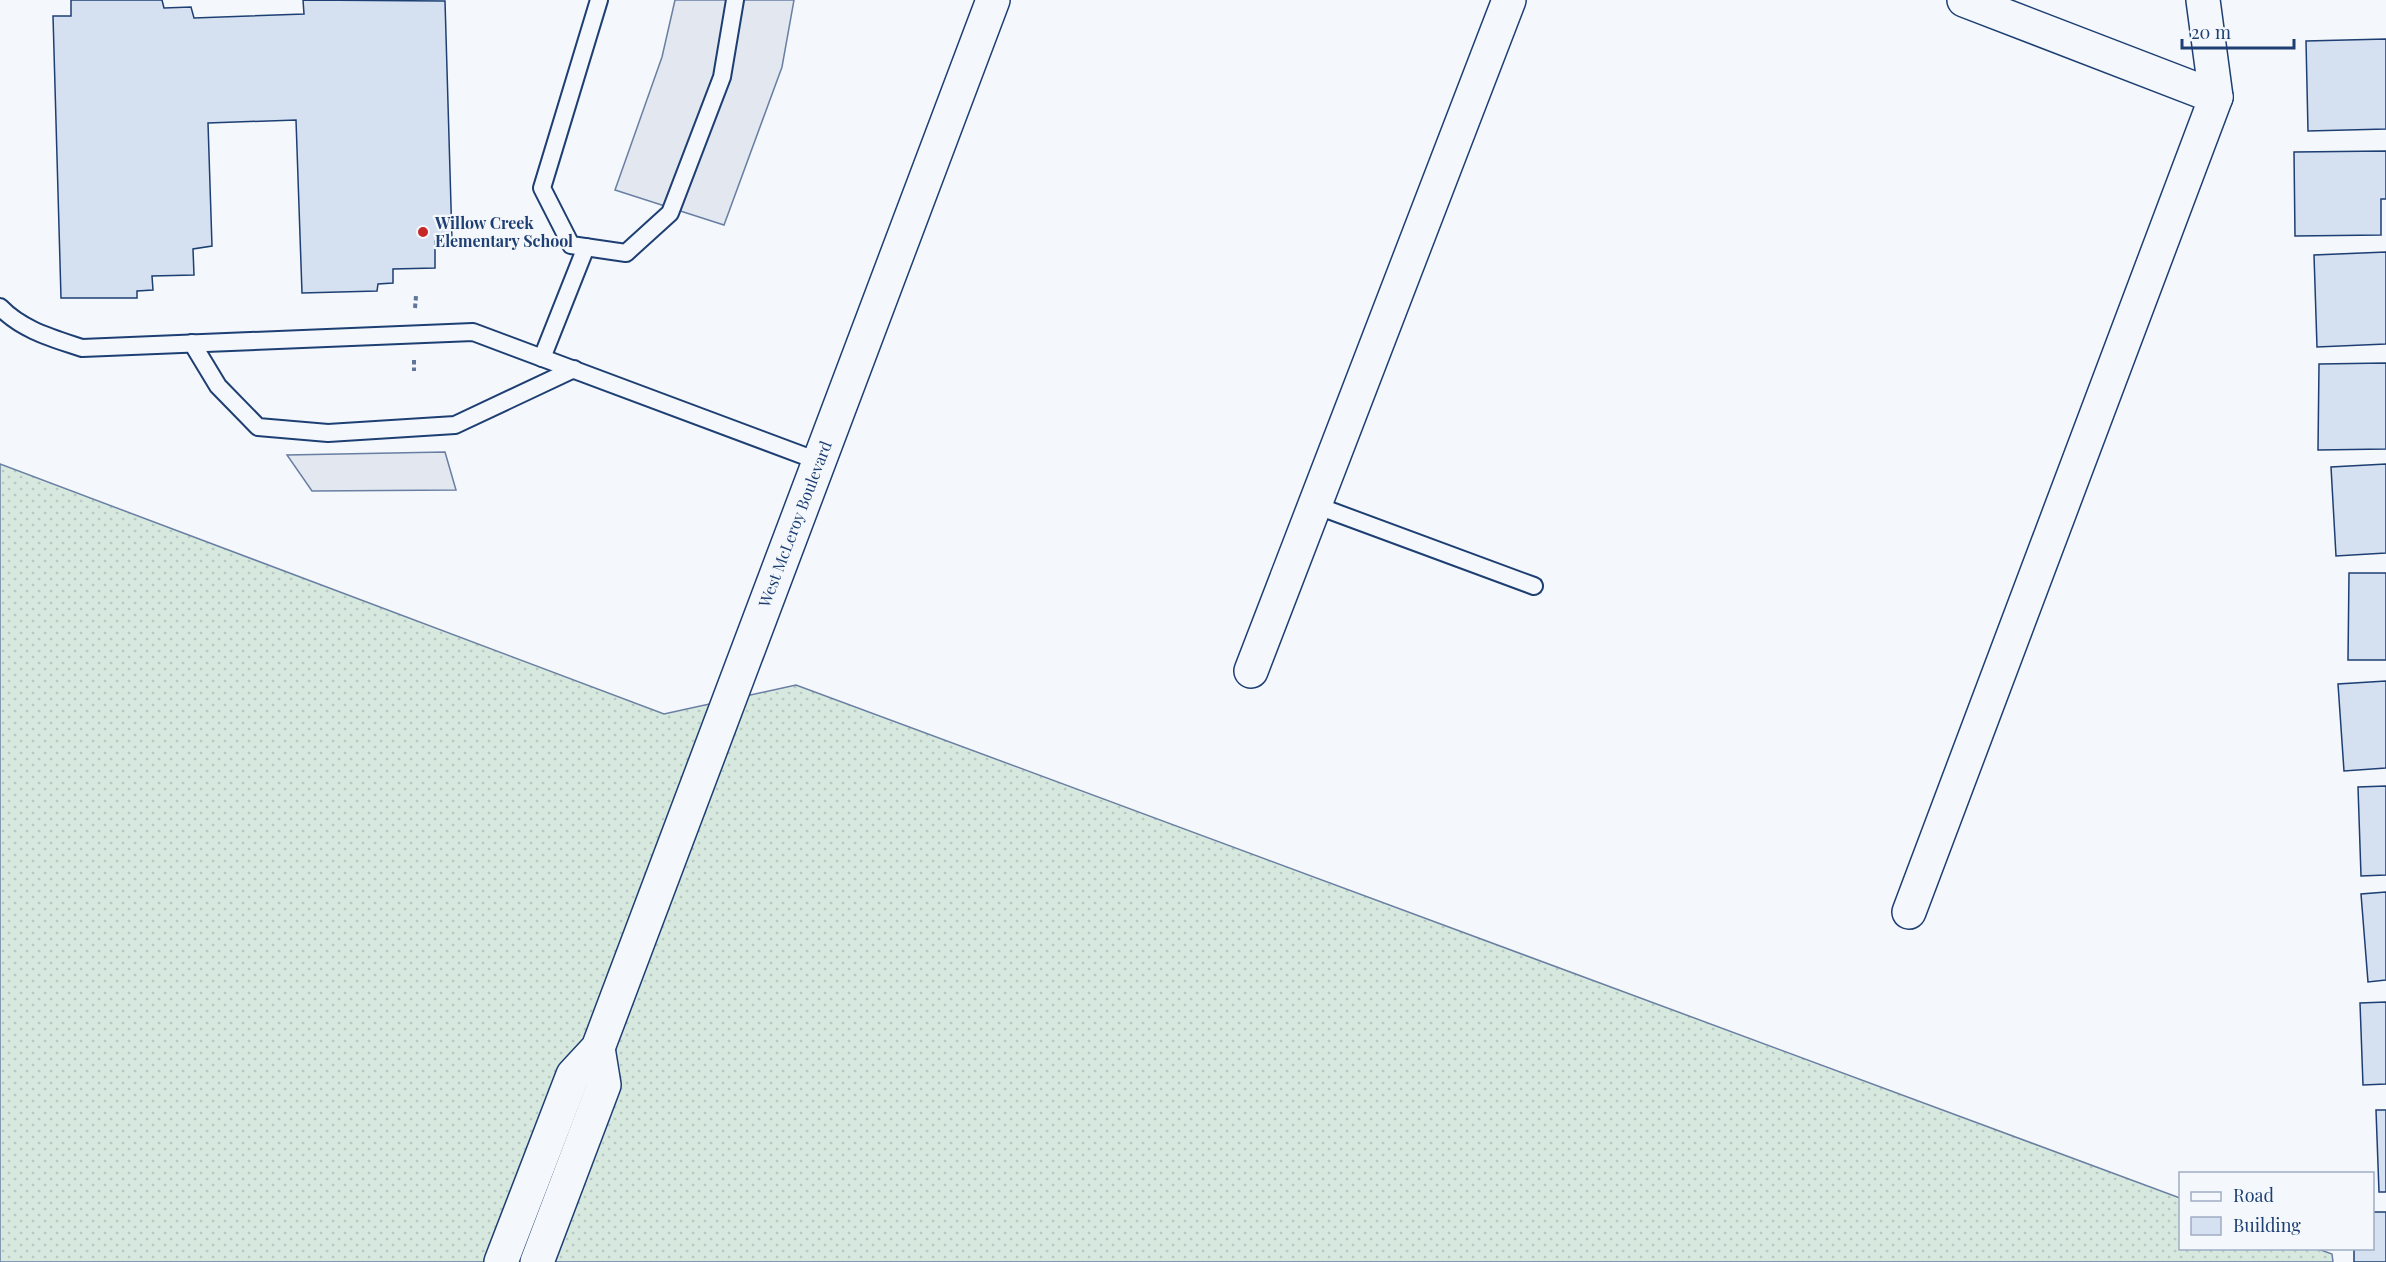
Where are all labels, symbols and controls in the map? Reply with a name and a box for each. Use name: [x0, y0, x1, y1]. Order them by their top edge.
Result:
scale bar: [2182, 12, 2294, 50]
text: 20 m: [2191, 20, 2231, 44]
place label: Willow Creek Elementary School: [434, 212, 573, 251]
marker: Willow Creek Elementary School: [416, 225, 430, 239]
street label: West McLeroy Boulevard: [753, 438, 836, 611]
legend: [2179, 1172, 2374, 1250]
text: Road: [2233, 1183, 2274, 1207]
text: Building: [2233, 1213, 2301, 1237]

